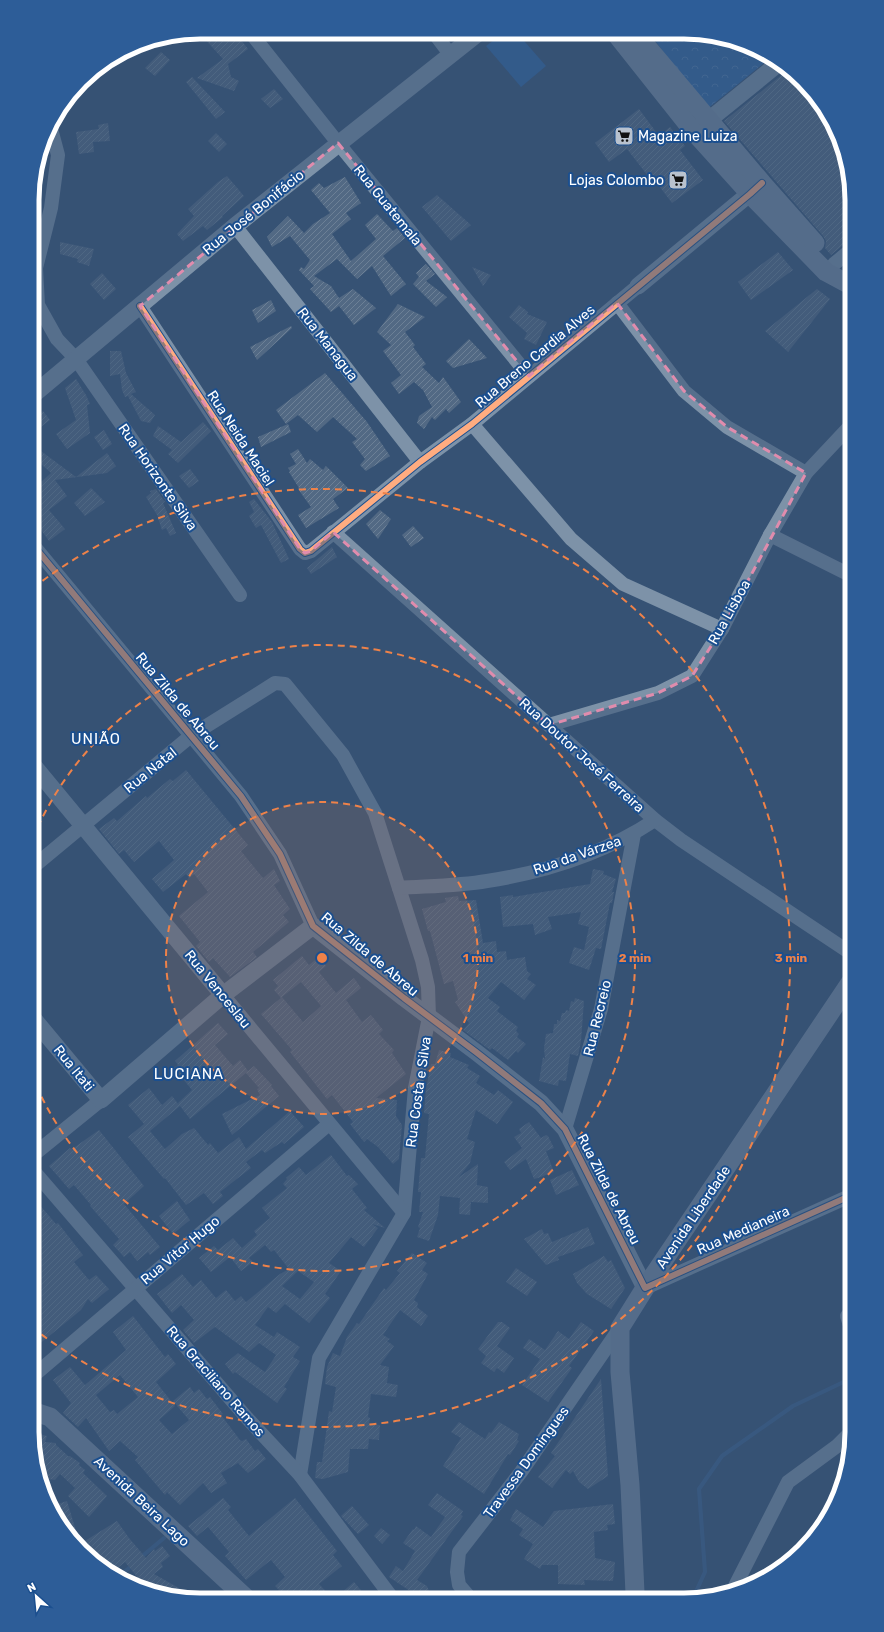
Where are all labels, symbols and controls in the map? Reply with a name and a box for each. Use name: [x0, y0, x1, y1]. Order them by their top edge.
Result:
supermarket icon: Magazine Luiza: [613, 125, 635, 147]
place label: Magazine Luiza: [638, 128, 738, 145]
street label: Rua Guatemala: [350, 161, 425, 249]
street label: Rua José Bonifácio: [199, 166, 307, 258]
supermarket icon: Lojas Colombo: [667, 169, 689, 191]
place label: Lojas Colombo: [569, 172, 664, 189]
street label: Rua Breno Cardia Alves: [472, 301, 599, 411]
street label: Rua Managua: [294, 304, 361, 384]
street label: Rua Neida Maciel: [203, 387, 278, 489]
street label: Rua Horizonte Silva: [114, 421, 201, 534]
street label: Rua Lisboa: [705, 577, 754, 648]
street label: Rua Zilda de Abreu: [132, 649, 223, 753]
street label: Rua Doutor José Ferreira: [516, 695, 648, 816]
district label: UNIÃO: [71, 730, 121, 748]
street label: Rua Natal: [121, 744, 180, 797]
street label: Rua da Várzea: [531, 832, 623, 878]
street label: Rua Zilda de Abreu: [318, 909, 422, 1000]
street label: Rua Venceslau: [181, 947, 254, 1032]
centre of rings: [315, 951, 329, 965]
text: 1 min: [463, 951, 494, 965]
text: 2 min: [619, 951, 652, 965]
text: 3 min: [775, 951, 808, 965]
street label: Rua Recreio: [580, 978, 615, 1058]
street label: Rua Costa e Silva: [402, 1036, 435, 1149]
street label: Rua Itati: [50, 1042, 97, 1095]
district label: LUCIANA: [154, 1065, 224, 1083]
street label: Rua Zilda de Abreu: [573, 1131, 644, 1247]
street label: Avenida Liberdade: [653, 1162, 734, 1272]
street label: Rua Medianeira: [694, 1202, 792, 1259]
street label: Rua Vitor Hugo: [137, 1212, 223, 1288]
street label: Rua Graciliano Ramos: [163, 1322, 268, 1440]
street label: Travessa Domingues: [480, 1403, 573, 1522]
street label: Avenida Beira Lago: [90, 1453, 193, 1550]
north arrow: [16, 1576, 56, 1616]
text: N: [25, 1580, 38, 1595]

